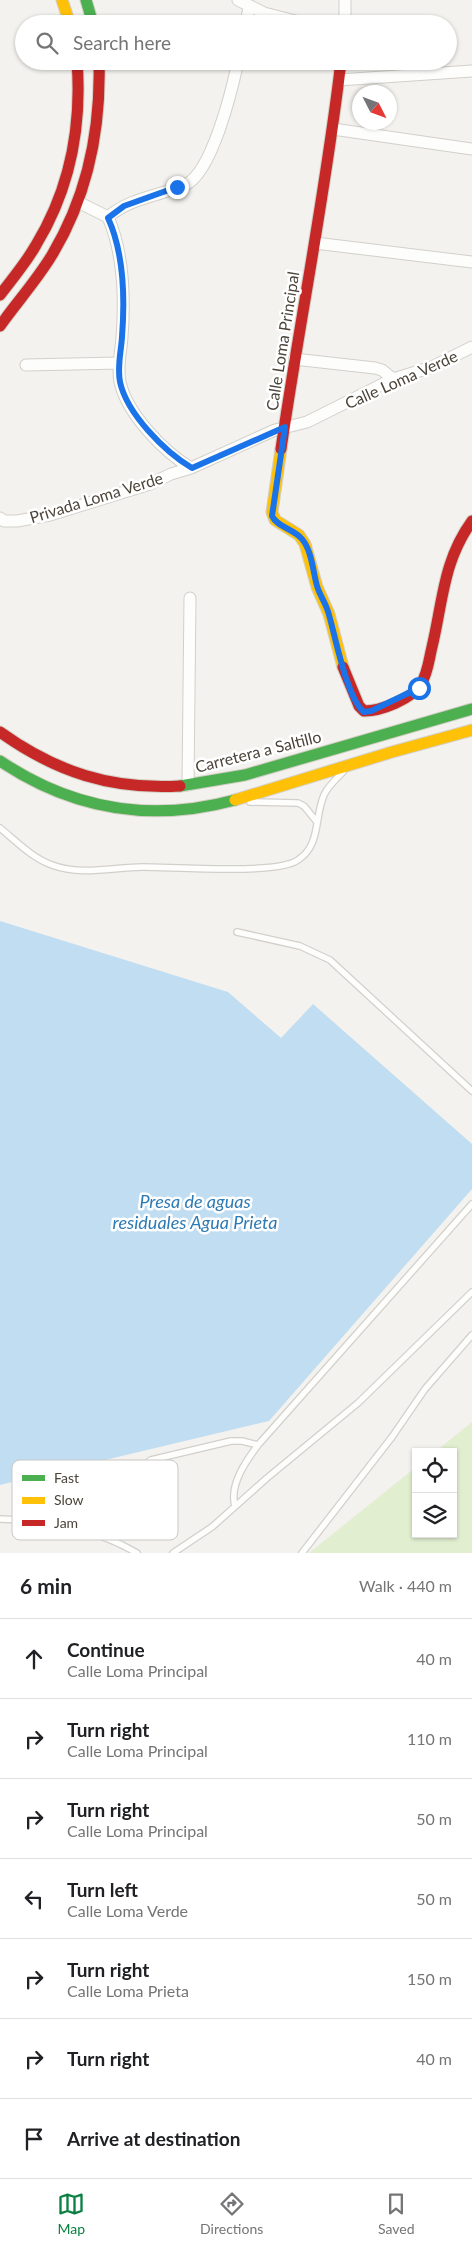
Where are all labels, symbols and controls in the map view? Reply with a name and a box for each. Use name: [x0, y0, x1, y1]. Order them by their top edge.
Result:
search box: [15, 15, 457, 70]
icon: search: [33, 29, 61, 57]
text: Search here: [73, 31, 171, 54]
north arrow: [352, 85, 397, 130]
route end: [166, 176, 189, 199]
street label: Calle Loma Principal: [262, 270, 302, 412]
street label: Calle Loma Verde: [342, 346, 460, 412]
street label: Privada Loma Verde: [27, 468, 165, 526]
route start: [408, 677, 431, 700]
street label: Carretera a Saltillo: [193, 726, 323, 776]
water label: Presa de aguas residuales Agua Prieta: [113, 1190, 277, 1233]
map controls: [412, 1448, 457, 1538]
button: locate: [412, 1448, 457, 1493]
legend: [12, 1460, 178, 1540]
text: Fast: [54, 1469, 79, 1486]
text: Slow: [54, 1491, 84, 1508]
button: layers: [412, 1493, 457, 1538]
text: Jam: [54, 1514, 78, 1531]
text: 6 min: [20, 1573, 72, 1598]
text: Walk · 440 m: [359, 1576, 452, 1595]
text: Continue: [67, 1638, 145, 1661]
icon: ahead: [20, 1645, 48, 1673]
text: 40 m: [416, 1649, 452, 1668]
text: Calle Loma Principal: [67, 1661, 208, 1680]
text: Turn right: [67, 1718, 149, 1741]
icon: right: [20, 1725, 48, 1753]
text: 110 m: [407, 1729, 452, 1748]
text: Calle Loma Principal: [67, 1741, 208, 1760]
text: Turn right: [67, 1798, 149, 1821]
icon: right: [20, 1805, 48, 1833]
text: 50 m: [416, 1809, 452, 1828]
text: Calle Loma Principal: [67, 1821, 208, 1840]
text: Turn left: [67, 1878, 138, 1901]
icon: left: [20, 1885, 48, 1913]
text: 50 m: [416, 1889, 452, 1908]
text: Calle Loma Verde: [67, 1901, 188, 1920]
text: Turn right: [67, 1958, 149, 1981]
icon: right: [20, 1965, 48, 1993]
text: 150 m: [407, 1969, 452, 1988]
text: Calle Loma Prieta: [67, 1981, 189, 2000]
icon: right: [20, 2045, 48, 2073]
text: Turn right: [67, 2047, 149, 2070]
text: 40 m: [416, 2049, 452, 2068]
icon: arrive: [20, 2125, 48, 2153]
text: Arrive at destination: [67, 2127, 240, 2150]
tab: Map: [57, 2190, 85, 2237]
tab: Directions: [200, 2190, 263, 2237]
tab: Saved: [378, 2190, 415, 2237]

